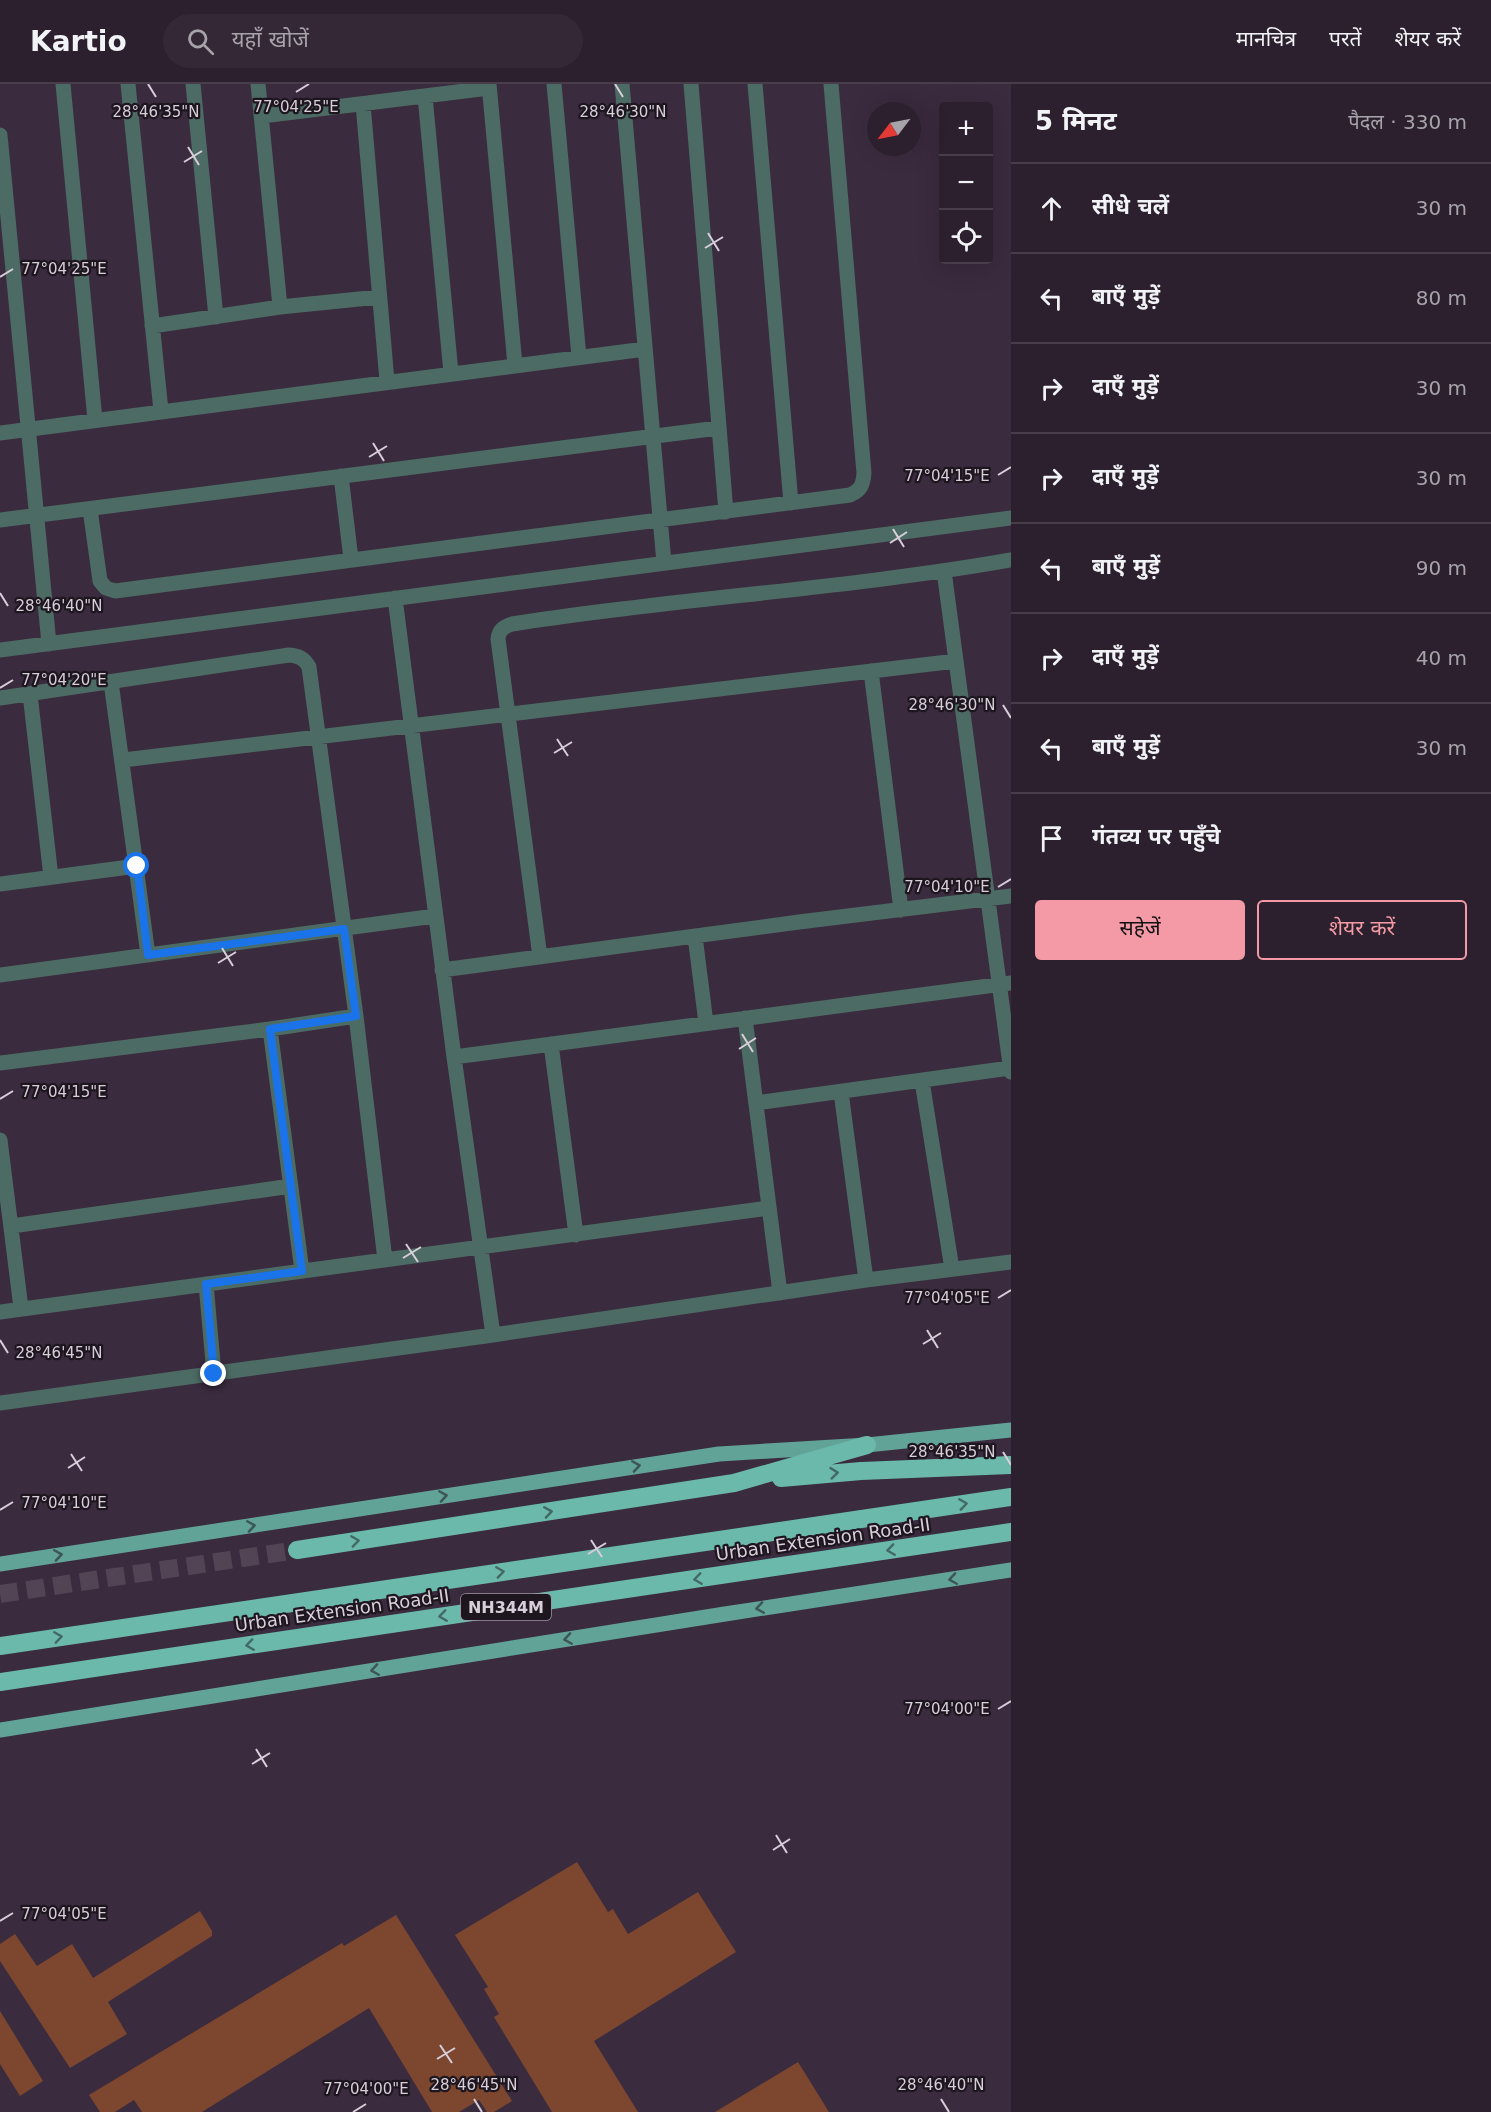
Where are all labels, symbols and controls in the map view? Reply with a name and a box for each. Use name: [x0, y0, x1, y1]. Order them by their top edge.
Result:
search box: [163, 14, 583, 68]
text: Kartio: [30, 25, 127, 58]
icon: search: [184, 25, 217, 58]
text: यहाँ खोजें: [232, 27, 309, 52]
text: मानचित्र: [1236, 27, 1296, 51]
text: परतें: [1329, 27, 1362, 51]
text: शेयर करें: [1395, 27, 1461, 51]
text: 77°04'25"E: [253, 98, 339, 116]
north arrow: [867, 102, 921, 156]
map controls: [939, 102, 993, 264]
button: +: [939, 102, 993, 156]
text: 28°46'35"N: [112, 103, 200, 121]
text: 28°46'30"N: [579, 103, 667, 121]
text: 5 मिनट: [1035, 106, 1117, 136]
text: पैदल · 330 m: [1348, 110, 1467, 134]
button: −: [939, 156, 993, 210]
icon: ahead: [1035, 192, 1068, 225]
text: सीधे चलें: [1092, 194, 1169, 219]
text: 30 m: [1416, 196, 1467, 220]
button: locate: [939, 210, 993, 264]
text: 77°04'25"E: [21, 260, 107, 278]
icon: left: [1035, 282, 1068, 315]
text: बाएँ मुड़ें: [1092, 284, 1160, 309]
text: 80 m: [1416, 286, 1467, 310]
icon: right: [1035, 372, 1068, 405]
text: दाएँ मुड़ें: [1092, 374, 1159, 399]
text: 30 m: [1416, 376, 1467, 400]
icon: right: [1035, 462, 1068, 495]
text: दाएँ मुड़ें: [1092, 464, 1159, 489]
text: 30 m: [1416, 466, 1467, 490]
text: 77°04'15"E: [904, 467, 990, 485]
icon: left: [1035, 552, 1068, 585]
text: बाएँ मुड़ें: [1092, 554, 1160, 579]
text: 90 m: [1416, 556, 1467, 580]
text: 28°46'40"N: [15, 597, 103, 615]
icon: right: [1035, 642, 1068, 675]
text: दाएँ मुड़ें: [1092, 644, 1159, 669]
text: 40 m: [1416, 646, 1467, 670]
text: 77°04'20"E: [21, 671, 107, 689]
text: 28°46'30"N: [908, 696, 996, 714]
icon: left: [1035, 732, 1068, 765]
text: बाएँ मुड़ें: [1092, 734, 1160, 759]
text: 30 m: [1416, 736, 1467, 760]
icon: arrive: [1035, 822, 1068, 855]
text: गंतव्य पर पहुँचे: [1092, 824, 1220, 849]
route start: [123, 852, 149, 878]
text: 77°04'10"E: [904, 878, 990, 896]
button: सहेजें: [1035, 900, 1245, 960]
button: शेयर करें: [1257, 900, 1467, 960]
text: 77°04'15"E: [21, 1083, 107, 1101]
text: 77°04'05"E: [904, 1289, 990, 1307]
text: 28°46'45"N: [15, 1344, 103, 1362]
route end: [200, 1360, 226, 1386]
text: 28°46'35"N: [908, 1443, 996, 1461]
one-way arrow: [631, 1461, 641, 1473]
one-way arrow: [830, 1467, 839, 1480]
one-way arrow: [439, 1491, 448, 1503]
text: 77°04'10"E: [21, 1494, 107, 1512]
one-way arrow: [958, 1498, 968, 1510]
one-way arrow: [543, 1507, 553, 1519]
street label: Urban Extension Road-II: [714, 1514, 932, 1564]
one-way arrow: [246, 1520, 255, 1532]
one-way arrow: [350, 1535, 360, 1548]
one-way arrow: [886, 1543, 896, 1556]
one-way arrow: [52, 1549, 62, 1562]
one-way arrow: [495, 1566, 505, 1578]
one-way arrow: [693, 1572, 703, 1584]
one-way arrow: [949, 1572, 959, 1585]
street label: Urban Extension Road-II: [233, 1585, 451, 1635]
road number: NH344M: [461, 1594, 551, 1620]
one-way arrow: [756, 1602, 765, 1614]
one-way arrow: [438, 1610, 447, 1622]
one-way arrow: [52, 1631, 62, 1644]
one-way arrow: [563, 1632, 573, 1645]
one-way arrow: [245, 1638, 255, 1651]
one-way arrow: [371, 1663, 381, 1676]
text: 77°04'00"E: [904, 1700, 990, 1718]
text: 77°04'05"E: [21, 1905, 107, 1923]
text: 28°46'45"N: [430, 2076, 518, 2094]
text: 28°46'40"N: [897, 2076, 985, 2094]
text: 77°04'00"E: [323, 2080, 409, 2098]

